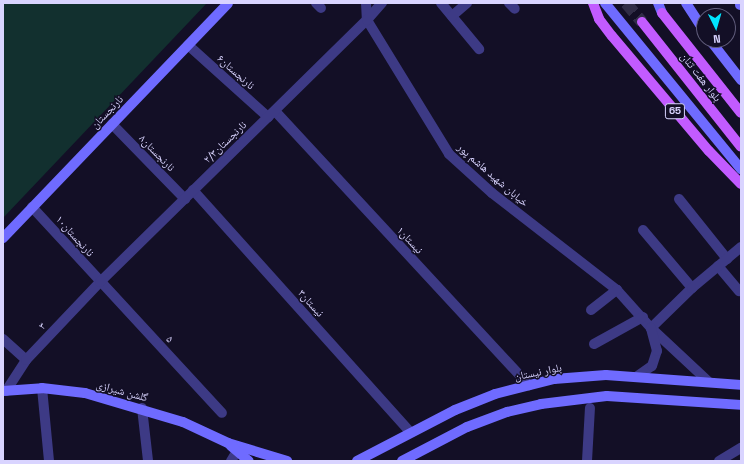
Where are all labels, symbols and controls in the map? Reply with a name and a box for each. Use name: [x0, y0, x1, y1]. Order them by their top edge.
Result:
north arrow: [696, 8, 736, 48]
text: N: [713, 32, 721, 46]
street label: بلوار هفت تنان: [678, 50, 724, 104]
street label: ۶نارنجستان: [215, 52, 257, 92]
street label: نارنجستان: [88, 93, 126, 131]
road number: 65: [664, 103, 686, 119]
street label: ۲/۳نارنجستان: [201, 118, 249, 166]
street label: ۸نارنجستان: [136, 132, 178, 174]
street label: خیابان شهید هاشم پور: [455, 141, 531, 209]
street label: ۱۰نارنجستان: [53, 213, 97, 259]
street label: ۱نیستان: [394, 224, 426, 256]
street label: ۳نیستان: [295, 287, 327, 319]
street label: ۳: [36, 320, 48, 332]
street label: ۵: [163, 333, 177, 345]
street label: بلوار نیستان: [513, 361, 563, 383]
street label: گلشن شیرازی: [95, 378, 149, 404]

